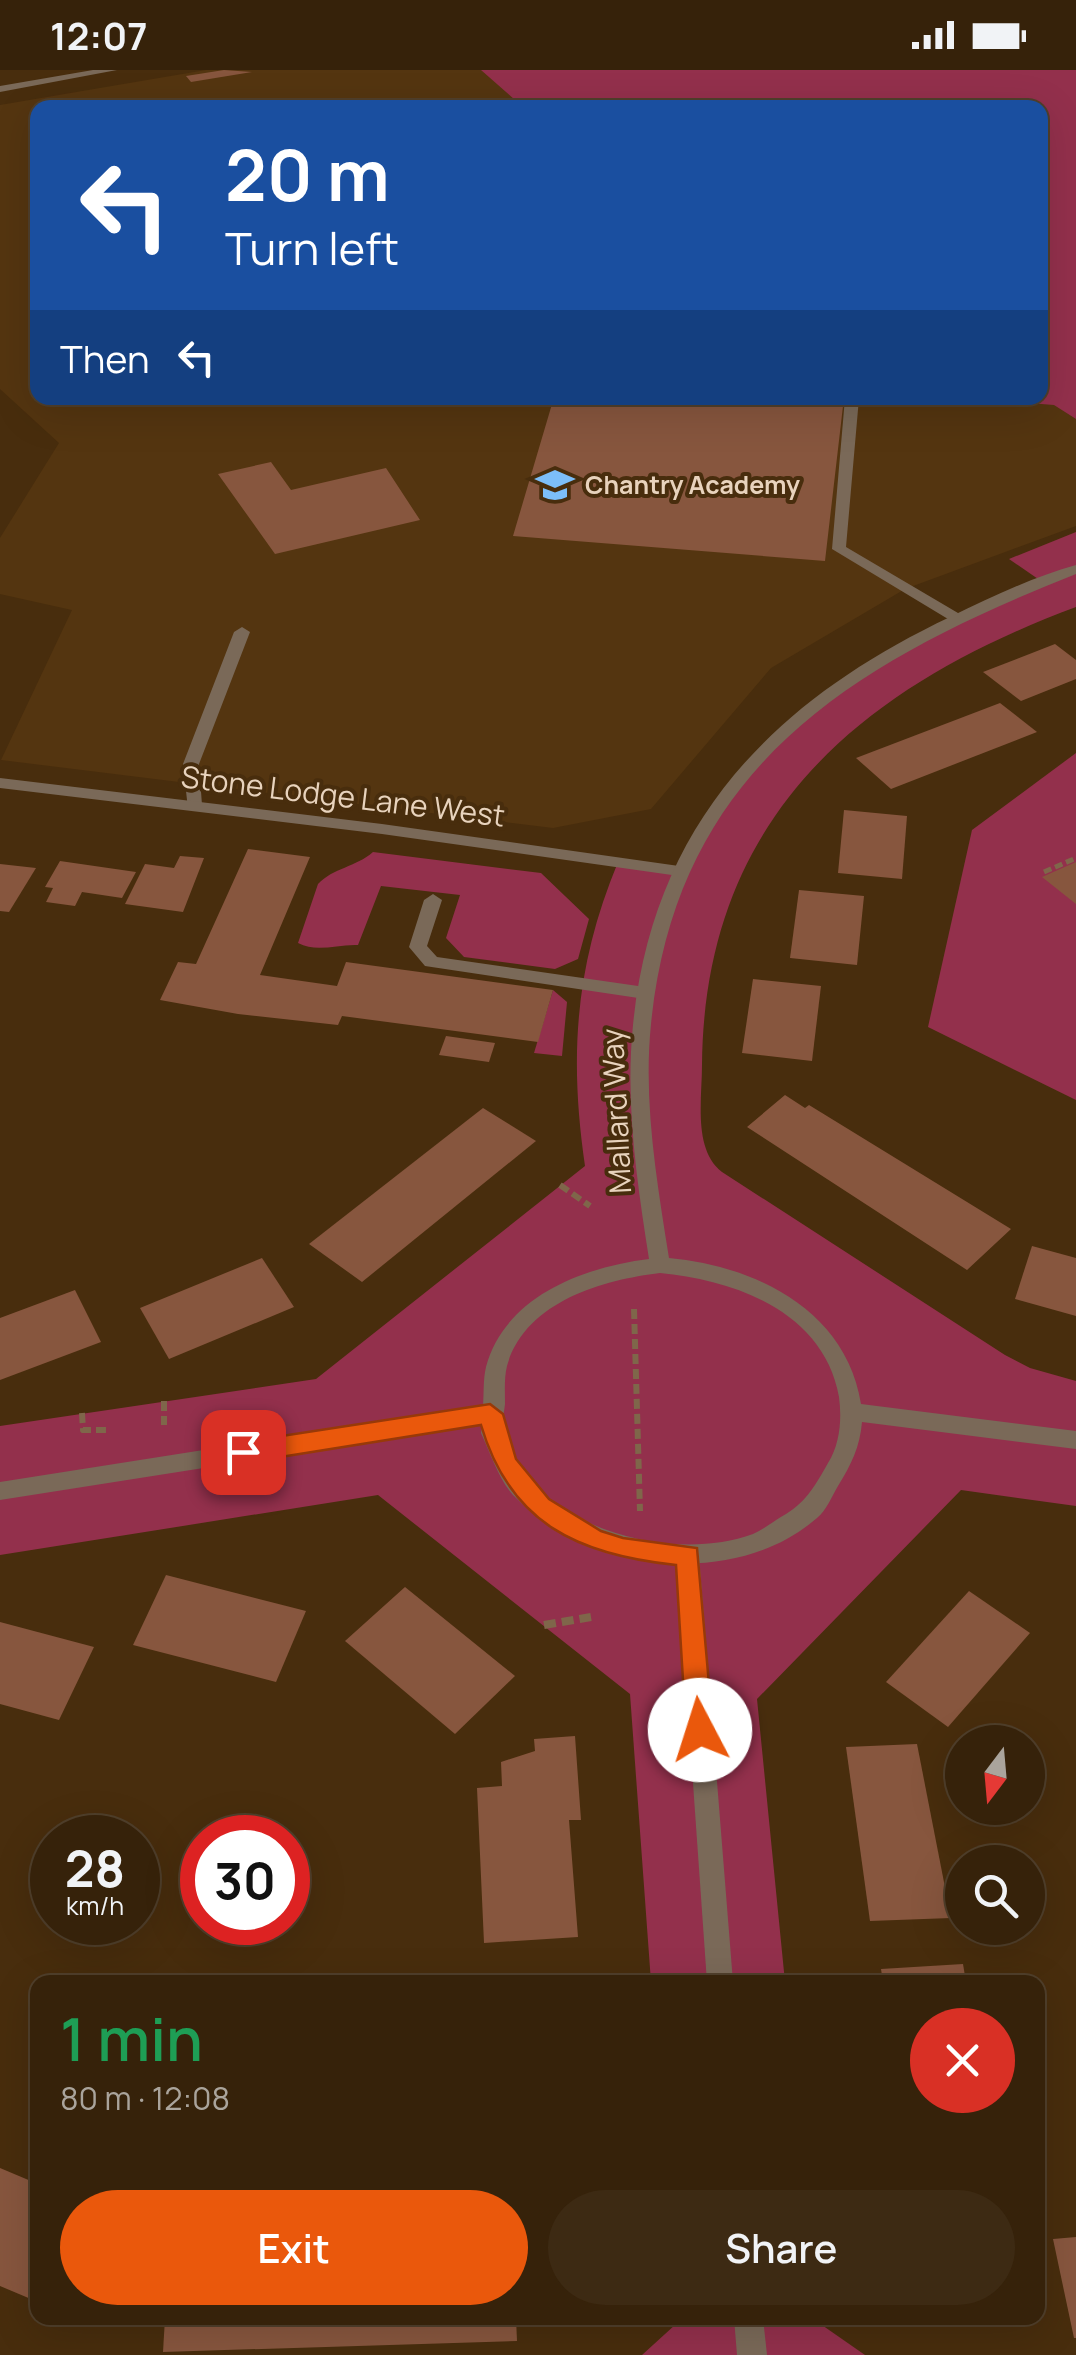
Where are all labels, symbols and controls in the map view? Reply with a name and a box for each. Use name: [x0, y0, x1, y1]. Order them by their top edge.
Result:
text: 12:07: [50, 9, 148, 61]
text: 20 m: [225, 126, 390, 222]
icon: left: [60, 140, 190, 270]
text: Turn left: [225, 217, 399, 279]
icon: left: [169, 330, 224, 385]
text: Then: [60, 332, 149, 384]
school or university icon: Chantry Academy: [534, 464, 576, 506]
place label: Chantry Academy: [585, 467, 800, 502]
street label: Stone Lodge Lane West: [179, 755, 507, 836]
street label: Mallard Way: [591, 1027, 640, 1195]
pin: [201, 1410, 286, 1495]
icon: arrive: [216, 1425, 271, 1480]
position arrow: [648, 1678, 752, 1782]
north arrow: [945, 1725, 1045, 1825]
map controls: [945, 1725, 1045, 1945]
speed limit sign: 30: [180, 1815, 310, 1945]
text: 28: [65, 1834, 125, 1902]
button: search: [945, 1845, 1045, 1945]
text: km/h: [66, 1888, 124, 1923]
text: 1 min: [60, 1997, 203, 2079]
button: close: [910, 2008, 1015, 2113]
text: 80 m · 12:08: [60, 2076, 230, 2120]
button: Exit: [60, 2190, 528, 2305]
button: Share: [548, 2190, 1015, 2305]

